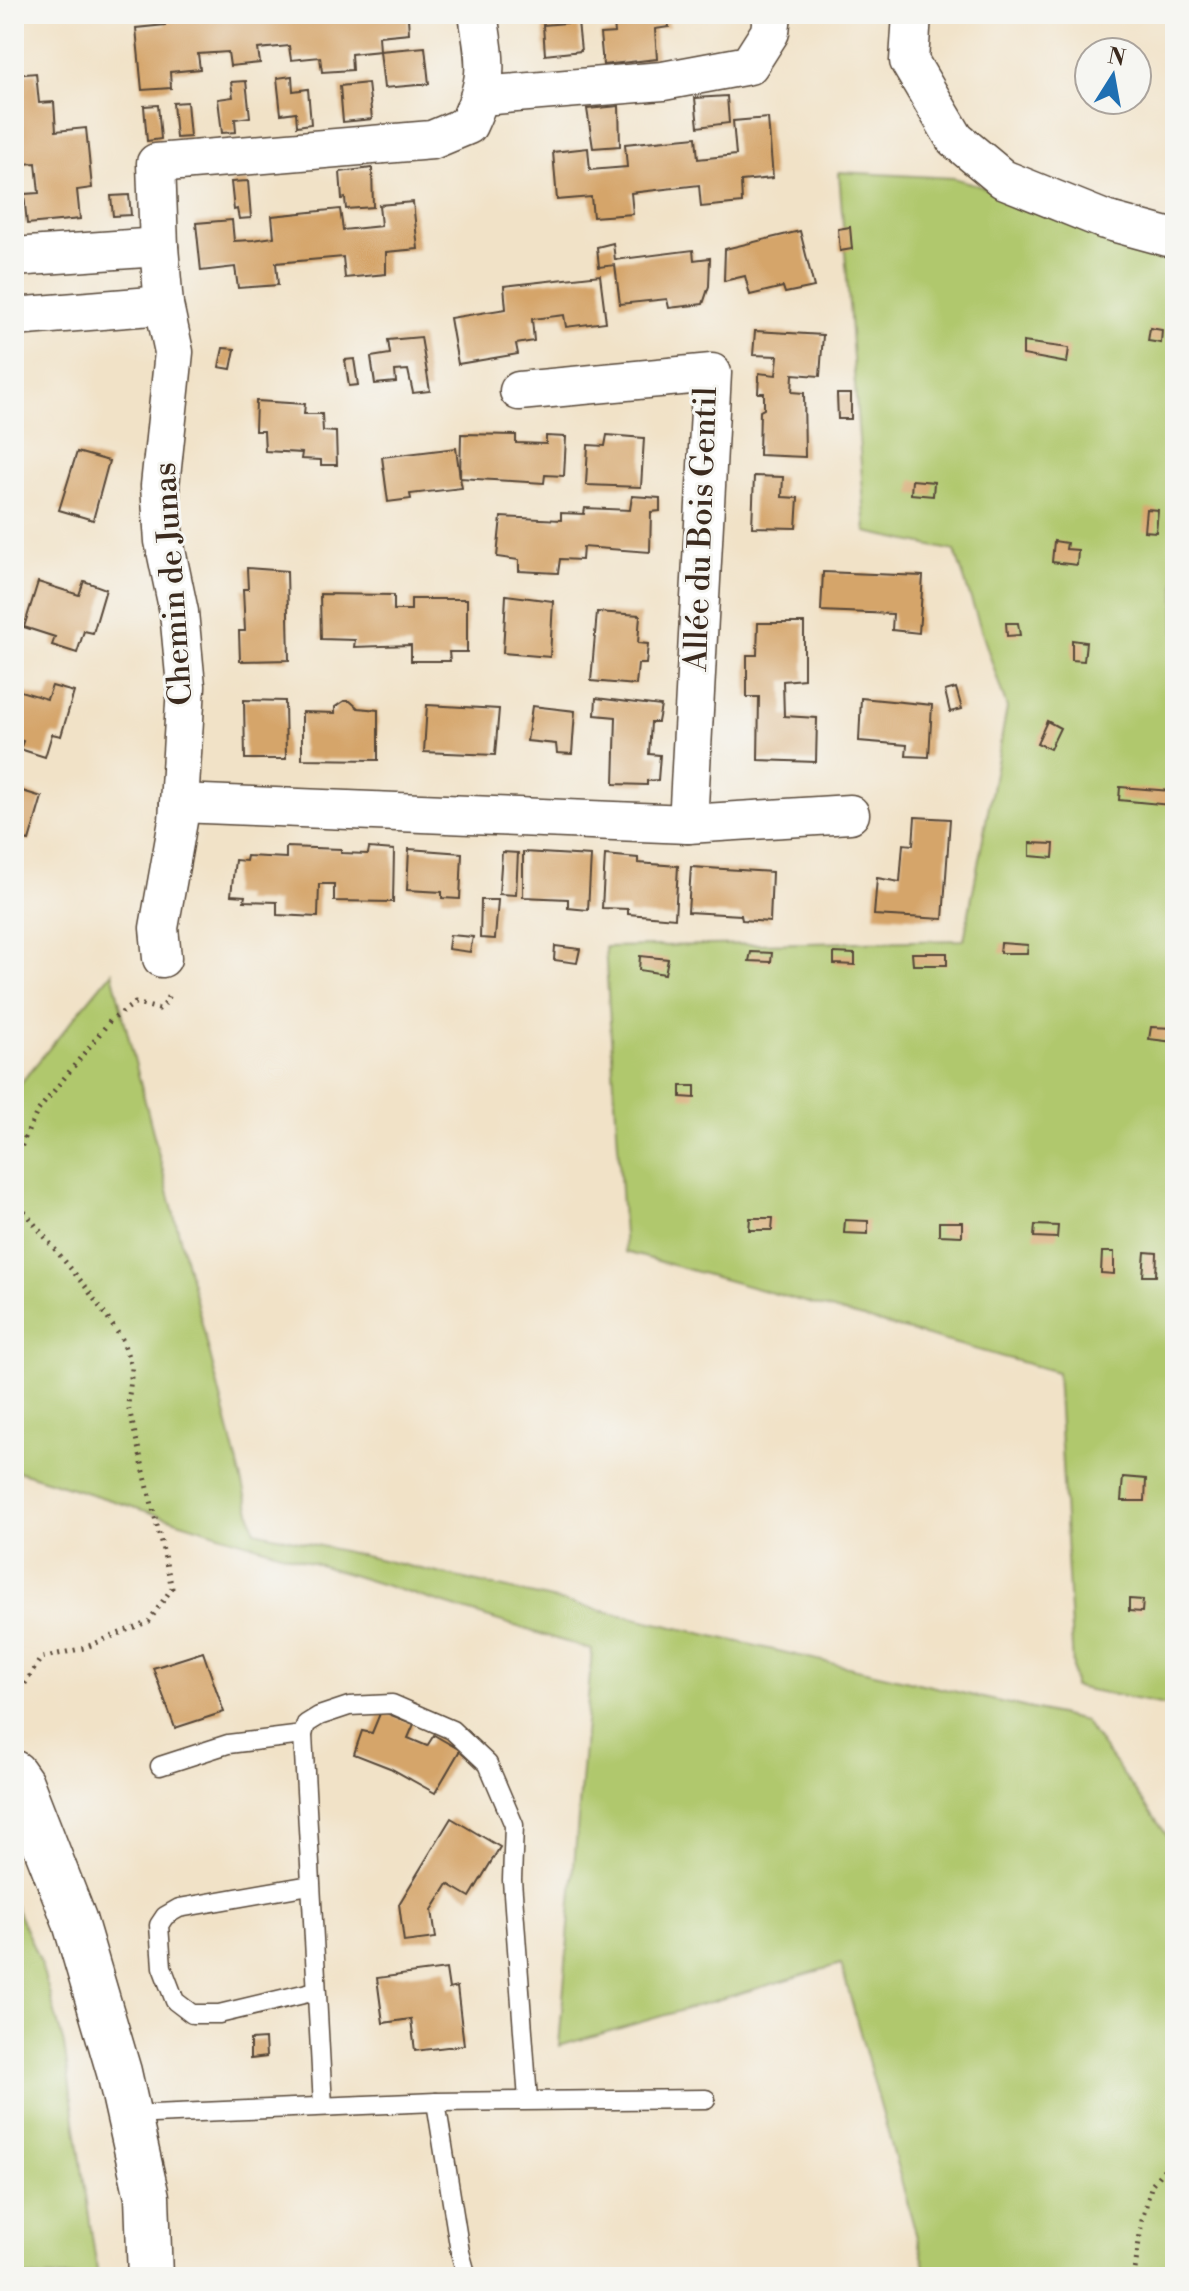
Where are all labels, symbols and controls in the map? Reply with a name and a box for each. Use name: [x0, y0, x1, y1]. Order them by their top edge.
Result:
north arrow: [1073, 36, 1153, 116]
text: N: [1105, 43, 1128, 73]
street label: Allée du Bois Gentil: [676, 386, 726, 673]
street label: Chemin de Junas: [145, 461, 201, 707]

